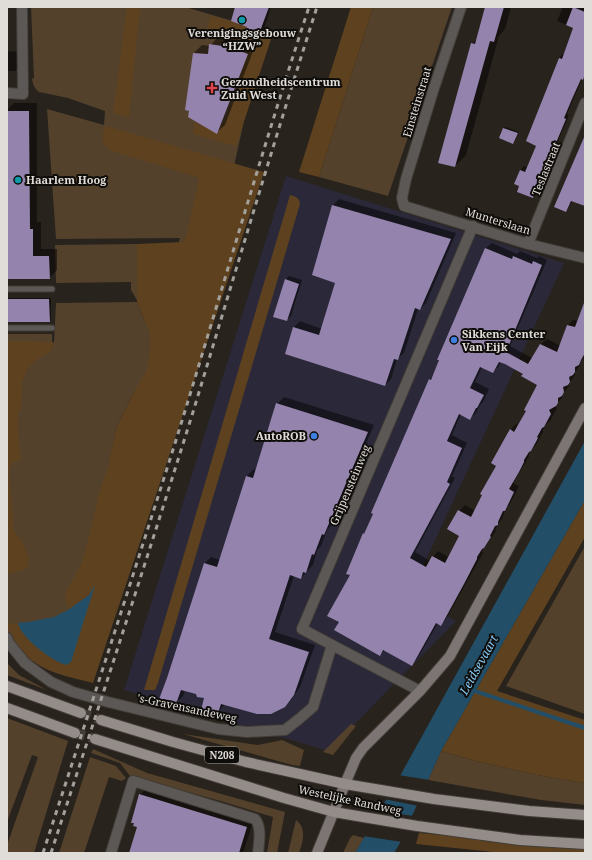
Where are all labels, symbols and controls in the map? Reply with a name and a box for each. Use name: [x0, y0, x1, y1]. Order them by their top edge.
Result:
marker: Verenigingsgebouw “HZW”: [237, 15, 247, 25]
place label: Verenigingsgebouw “HZW”: [188, 25, 297, 53]
street label: Einsteinstraat: [399, 65, 434, 139]
place label: Gezondheidscentrum Zuid West: [221, 74, 341, 102]
marker: Gezondheidscentrum Zuid West: [206, 82, 218, 94]
street label: Teslastraat: [528, 140, 563, 198]
place label: Haarlem Hoog: [26, 172, 107, 187]
marker: Haarlem Hoog: [13, 175, 23, 185]
street label: Munterslaan: [464, 204, 532, 238]
place label: Sikkens Center Van Eijk: [462, 326, 546, 354]
marker: Sikkens Center Van Eijk: [449, 335, 459, 345]
place label: AutoROB: [256, 428, 306, 443]
marker: AutoROB: [309, 431, 319, 441]
street label: Grijpensteinweg: [326, 442, 373, 527]
water label: Leidsevaart: [455, 631, 502, 699]
street label: 's-Gravensandeweg: [136, 690, 238, 725]
road number: N208: [205, 747, 239, 763]
street label: Westelijke Randweg: [297, 781, 403, 818]

